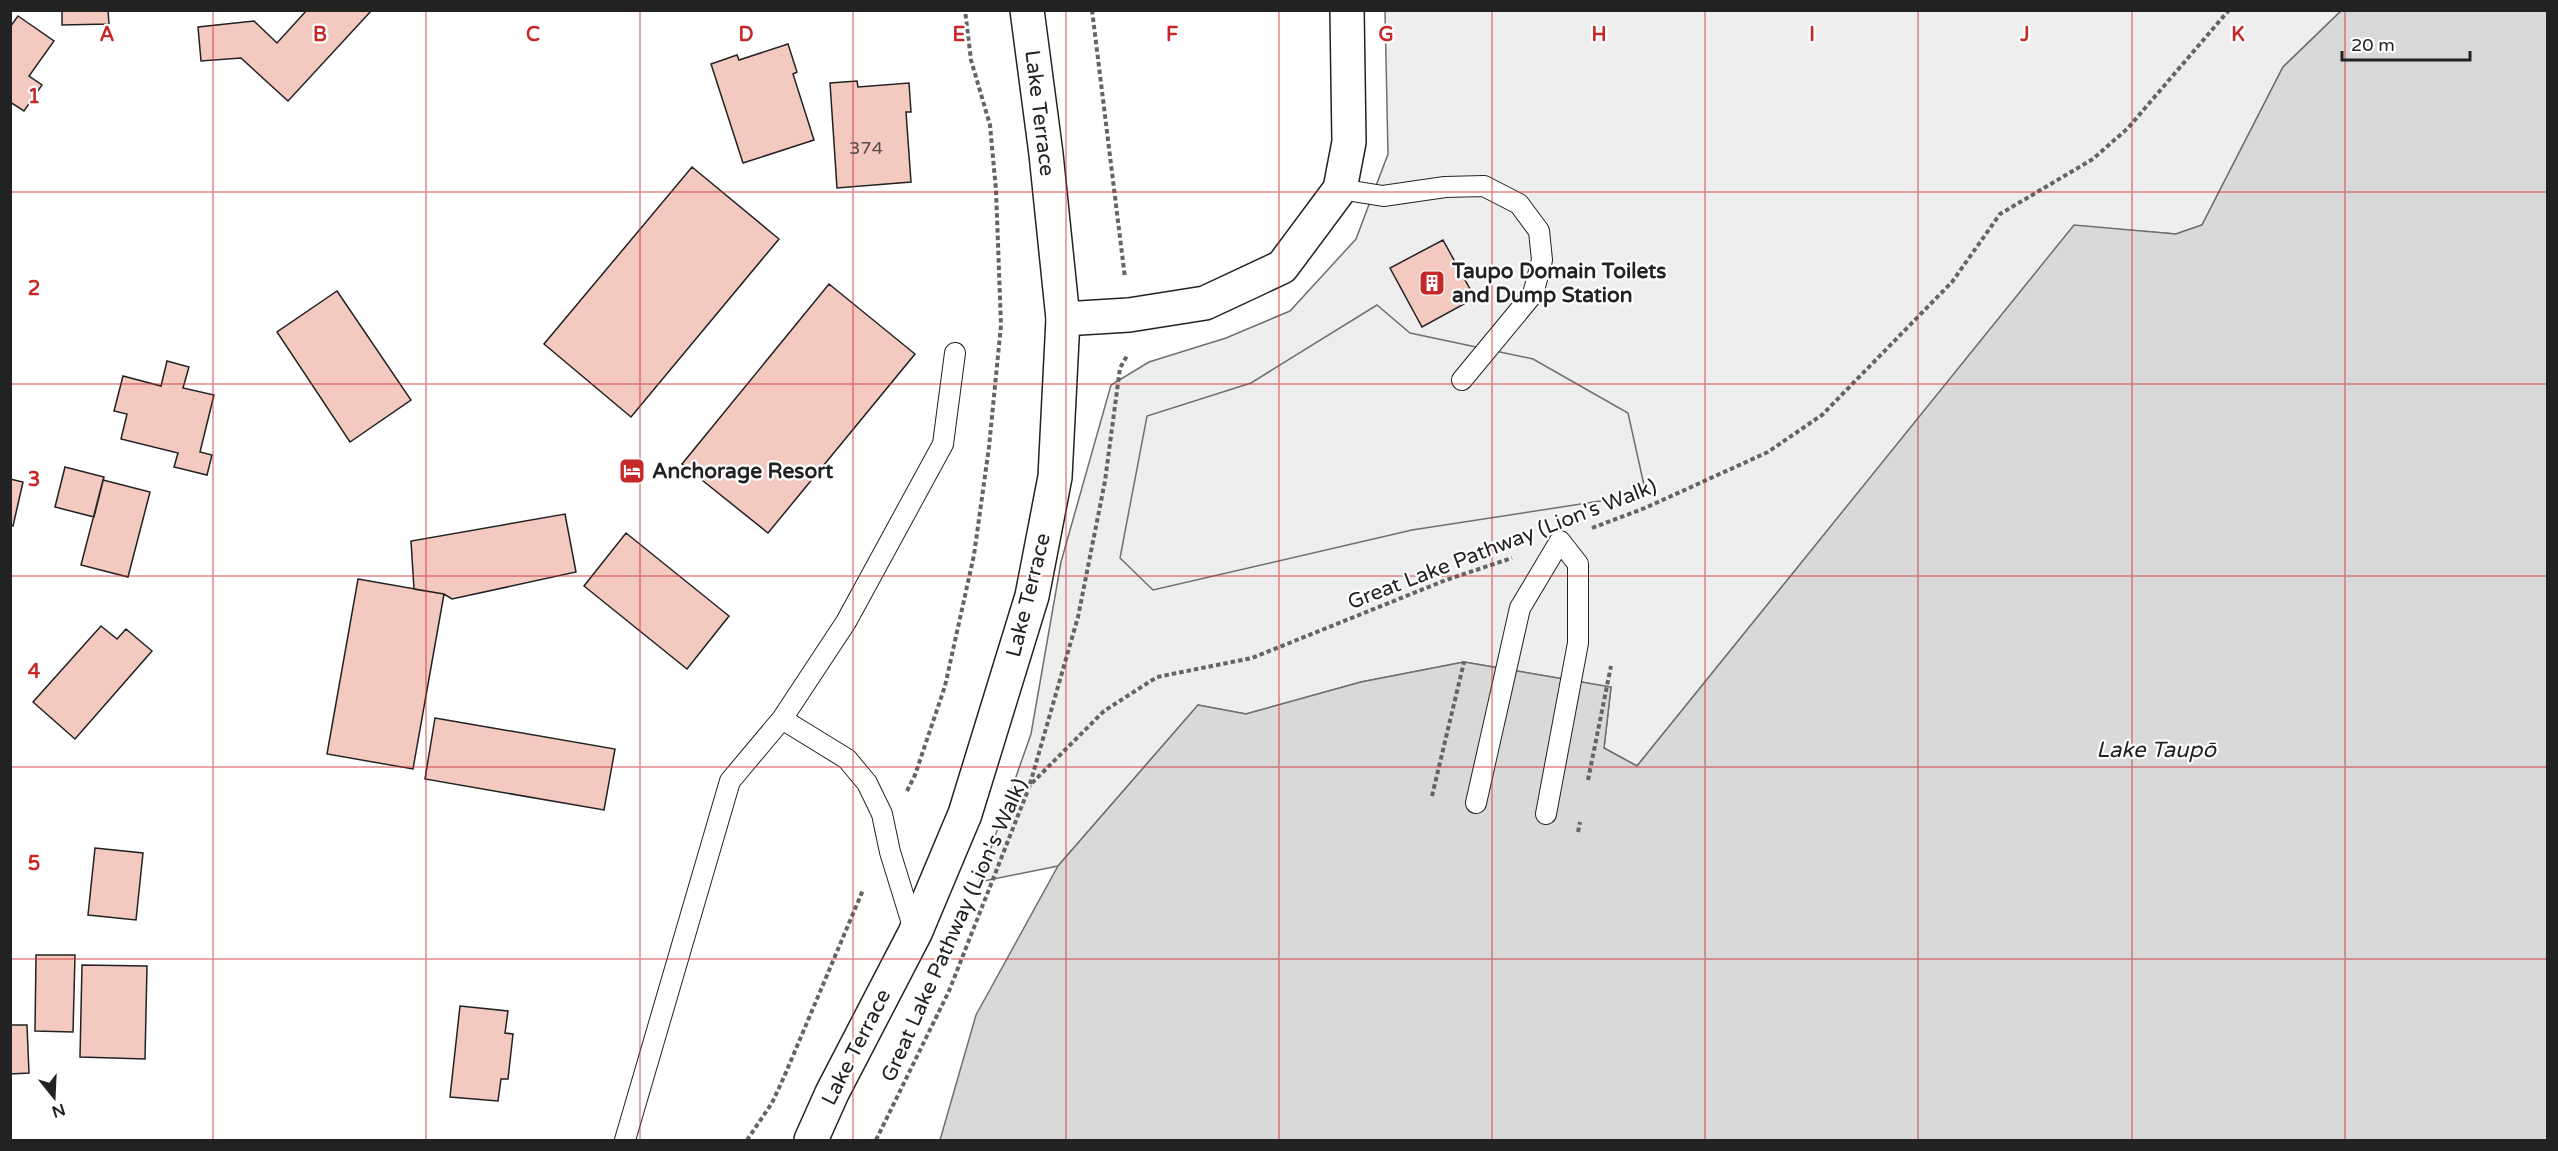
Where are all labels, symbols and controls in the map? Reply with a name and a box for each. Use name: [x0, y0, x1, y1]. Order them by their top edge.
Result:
text: A: [100, 23, 115, 47]
text: B: [313, 23, 327, 47]
text: C: [526, 23, 540, 47]
text: D: [738, 23, 754, 47]
text: E: [953, 23, 966, 47]
text: F: [1166, 23, 1178, 47]
text: G: [1378, 23, 1394, 47]
text: H: [1591, 23, 1607, 47]
text: I: [1809, 23, 1815, 47]
text: J: [2019, 23, 2030, 47]
text: K: [2231, 23, 2245, 47]
scale bar: [2342, 24, 2470, 62]
text: 20 m: [2351, 34, 2395, 56]
street label: Lake Terrace: [1019, 49, 1060, 178]
text: 1: [28, 85, 40, 109]
house number: 374: [849, 137, 883, 159]
place label: Taupo Domain Toilets and Dump Station: [1451, 259, 1666, 308]
building icon: Taupo Domain Toilets and Dump Station: [1417, 268, 1447, 298]
text: 2: [28, 277, 40, 301]
hotel icon: Anchorage Resort: [617, 456, 647, 486]
place label: Anchorage Resort: [652, 459, 833, 484]
text: 3: [28, 468, 40, 492]
street label: Great Lake Pathway (Lion's Walk): [1344, 474, 1660, 615]
street label: Lake Terrace: [1001, 531, 1056, 660]
text: 4: [28, 660, 41, 684]
water label: Lake Taupō: [2096, 737, 2217, 763]
street label: Great Lake Pathway (Lion's Walk): [876, 775, 1033, 1086]
text: 5: [28, 852, 40, 876]
street label: Lake Terrace: [817, 985, 896, 1109]
north arrow: [24, 1067, 84, 1127]
text: N: [49, 1099, 68, 1122]

